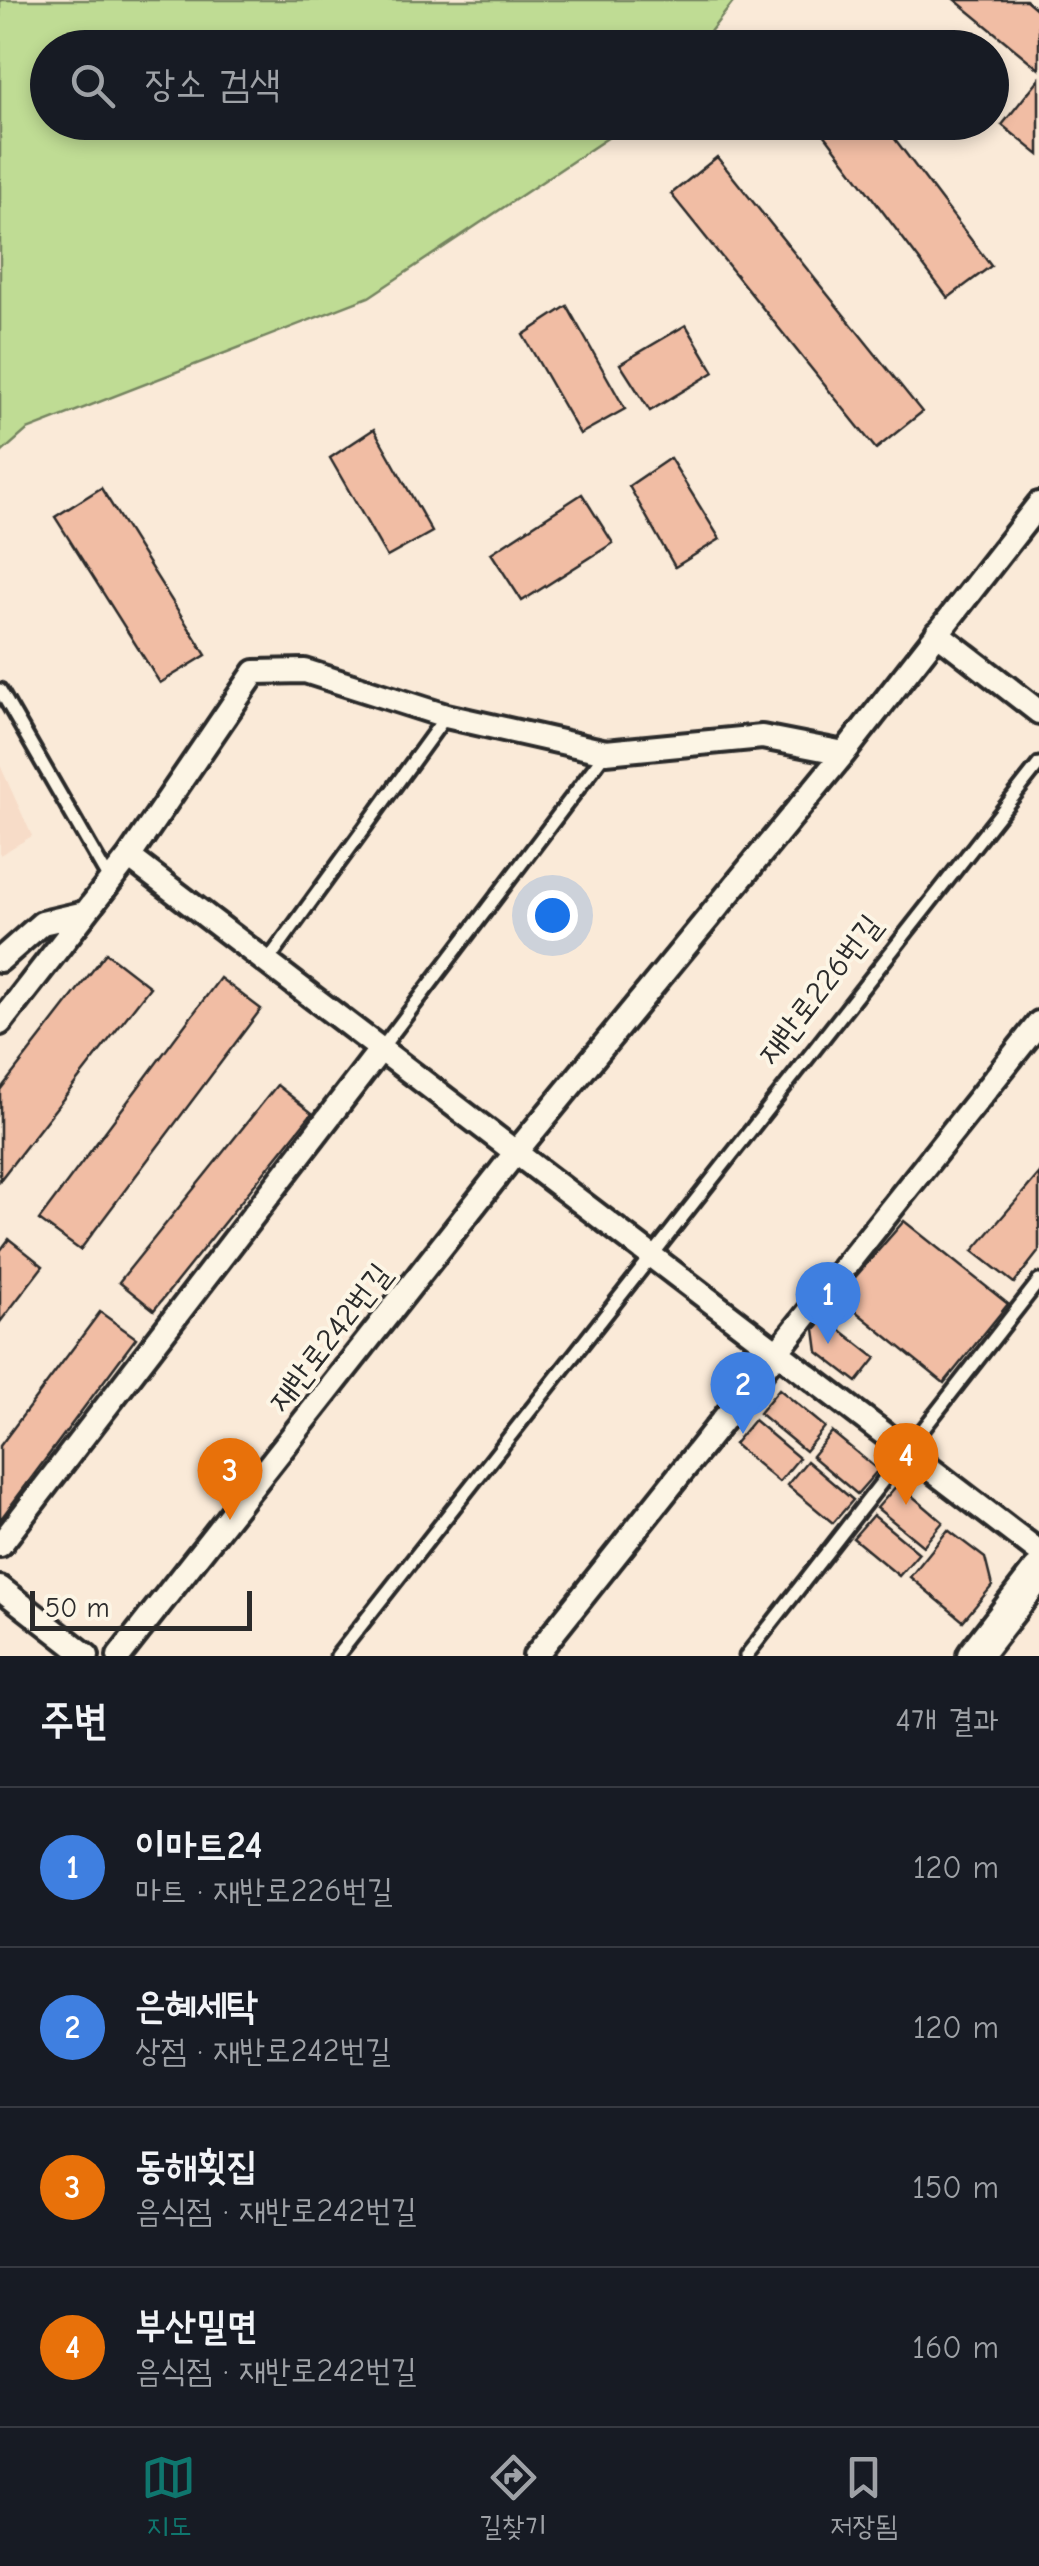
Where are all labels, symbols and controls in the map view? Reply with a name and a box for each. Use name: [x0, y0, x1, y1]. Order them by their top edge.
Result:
search box: [30, 30, 1009, 140]
icon: search: [65, 58, 120, 113]
text: 장소 검색: [145, 62, 280, 106]
your location: [527, 890, 578, 941]
street label: 재반로226번길: [750, 907, 889, 1071]
street label: 재반로242번길: [260, 1256, 399, 1419]
pin: 1: [796, 1262, 860, 1344]
pin: 2: [710, 1352, 776, 1434]
pin: 4: [874, 1422, 938, 1505]
pin: 3: [198, 1438, 262, 1520]
scale bar: [30, 1586, 252, 1631]
text: 50 m: [45, 1592, 110, 1624]
text: 주변: [40, 1696, 108, 1745]
text: 4개 결과: [896, 1702, 999, 1739]
text: 이마트24: [135, 1824, 262, 1868]
text: 1: [66, 1849, 79, 1886]
text: 120 m: [913, 1849, 999, 1886]
text: 마트 · 재반로226번길: [135, 1872, 393, 1909]
text: 은혜세탁: [135, 1984, 257, 2028]
text: 2: [65, 2009, 80, 2046]
text: 120 m: [913, 2009, 999, 2046]
text: 상점 · 재반로242번길: [135, 2032, 391, 2069]
text: 동해횟집: [135, 2144, 257, 2188]
text: 3: [65, 2169, 80, 2206]
text: 150 m: [912, 2169, 999, 2206]
text: 음식점 · 재반로242번길: [135, 2192, 417, 2229]
text: 부산밀면: [135, 2304, 257, 2348]
text: 4: [65, 2329, 80, 2366]
text: 160 m: [912, 2329, 999, 2366]
text: 음식점 · 재반로242번길: [135, 2352, 417, 2389]
tab: 지도: [141, 2450, 196, 2545]
tab: 길찾기: [479, 2450, 547, 2545]
tab: 저장됨: [830, 2450, 898, 2545]

